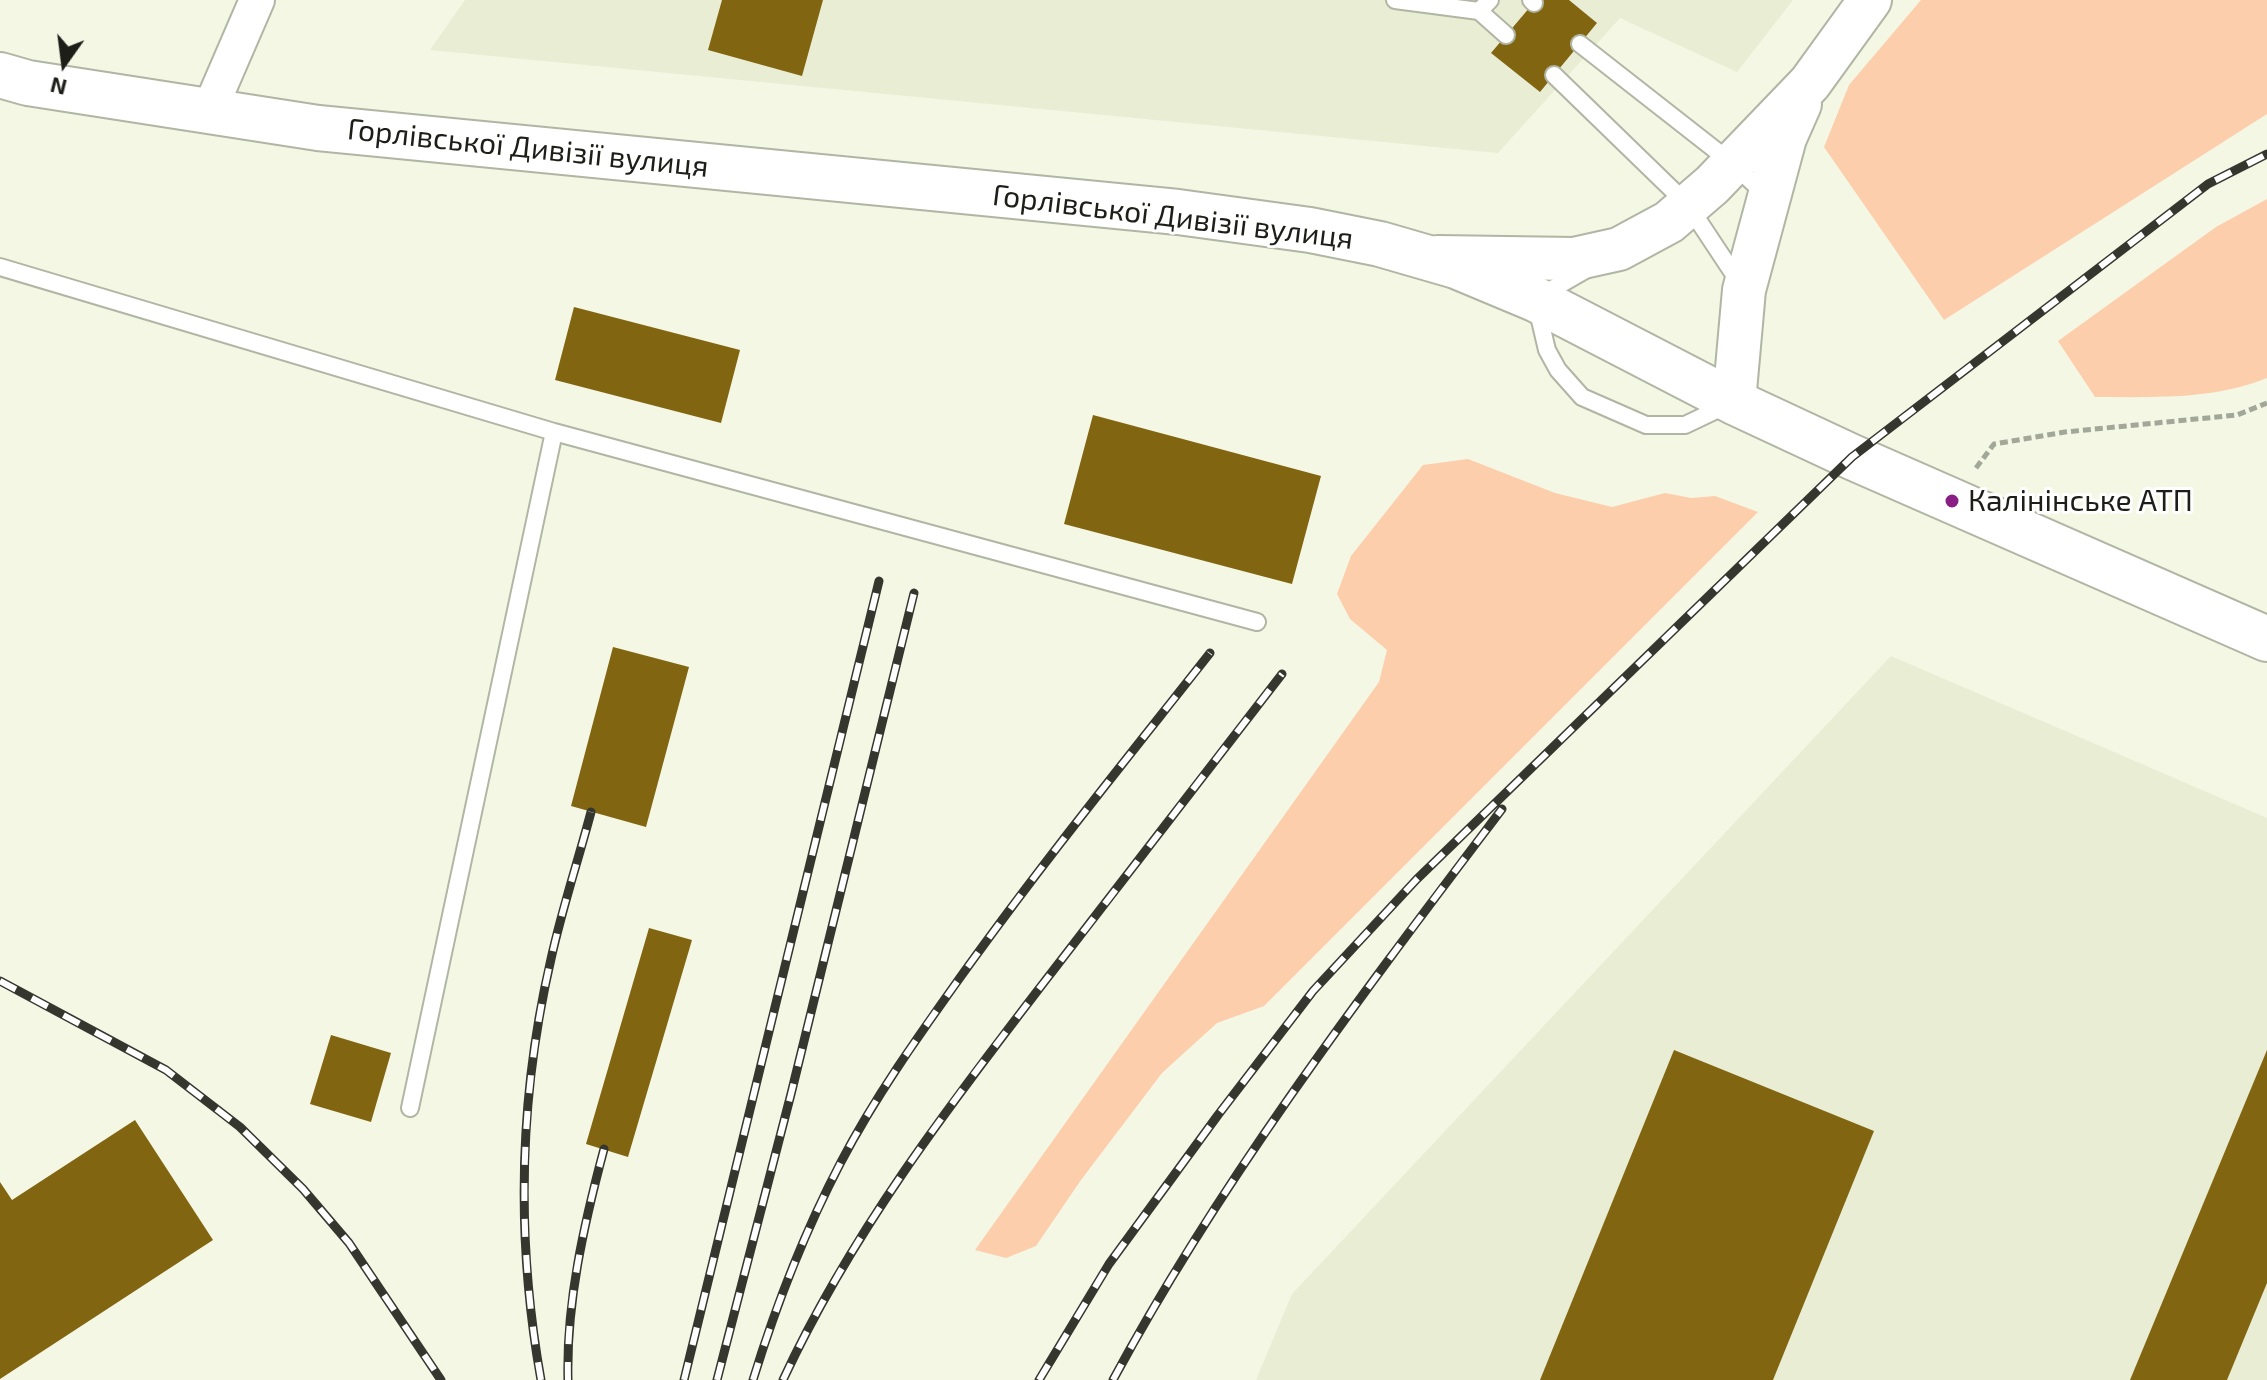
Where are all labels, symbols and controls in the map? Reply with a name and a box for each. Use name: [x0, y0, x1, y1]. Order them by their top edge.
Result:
north arrow: [24, 24, 104, 104]
text: N: [47, 73, 69, 102]
street label: Горлівської Дивізії вулиця: [346, 111, 710, 185]
street label: Горлівської Дивізії вулиця: [991, 177, 1355, 257]
place label: Калінінське АТП: [1968, 483, 2193, 519]
marker: Калінінське АТП: [1943, 492, 1961, 510]

